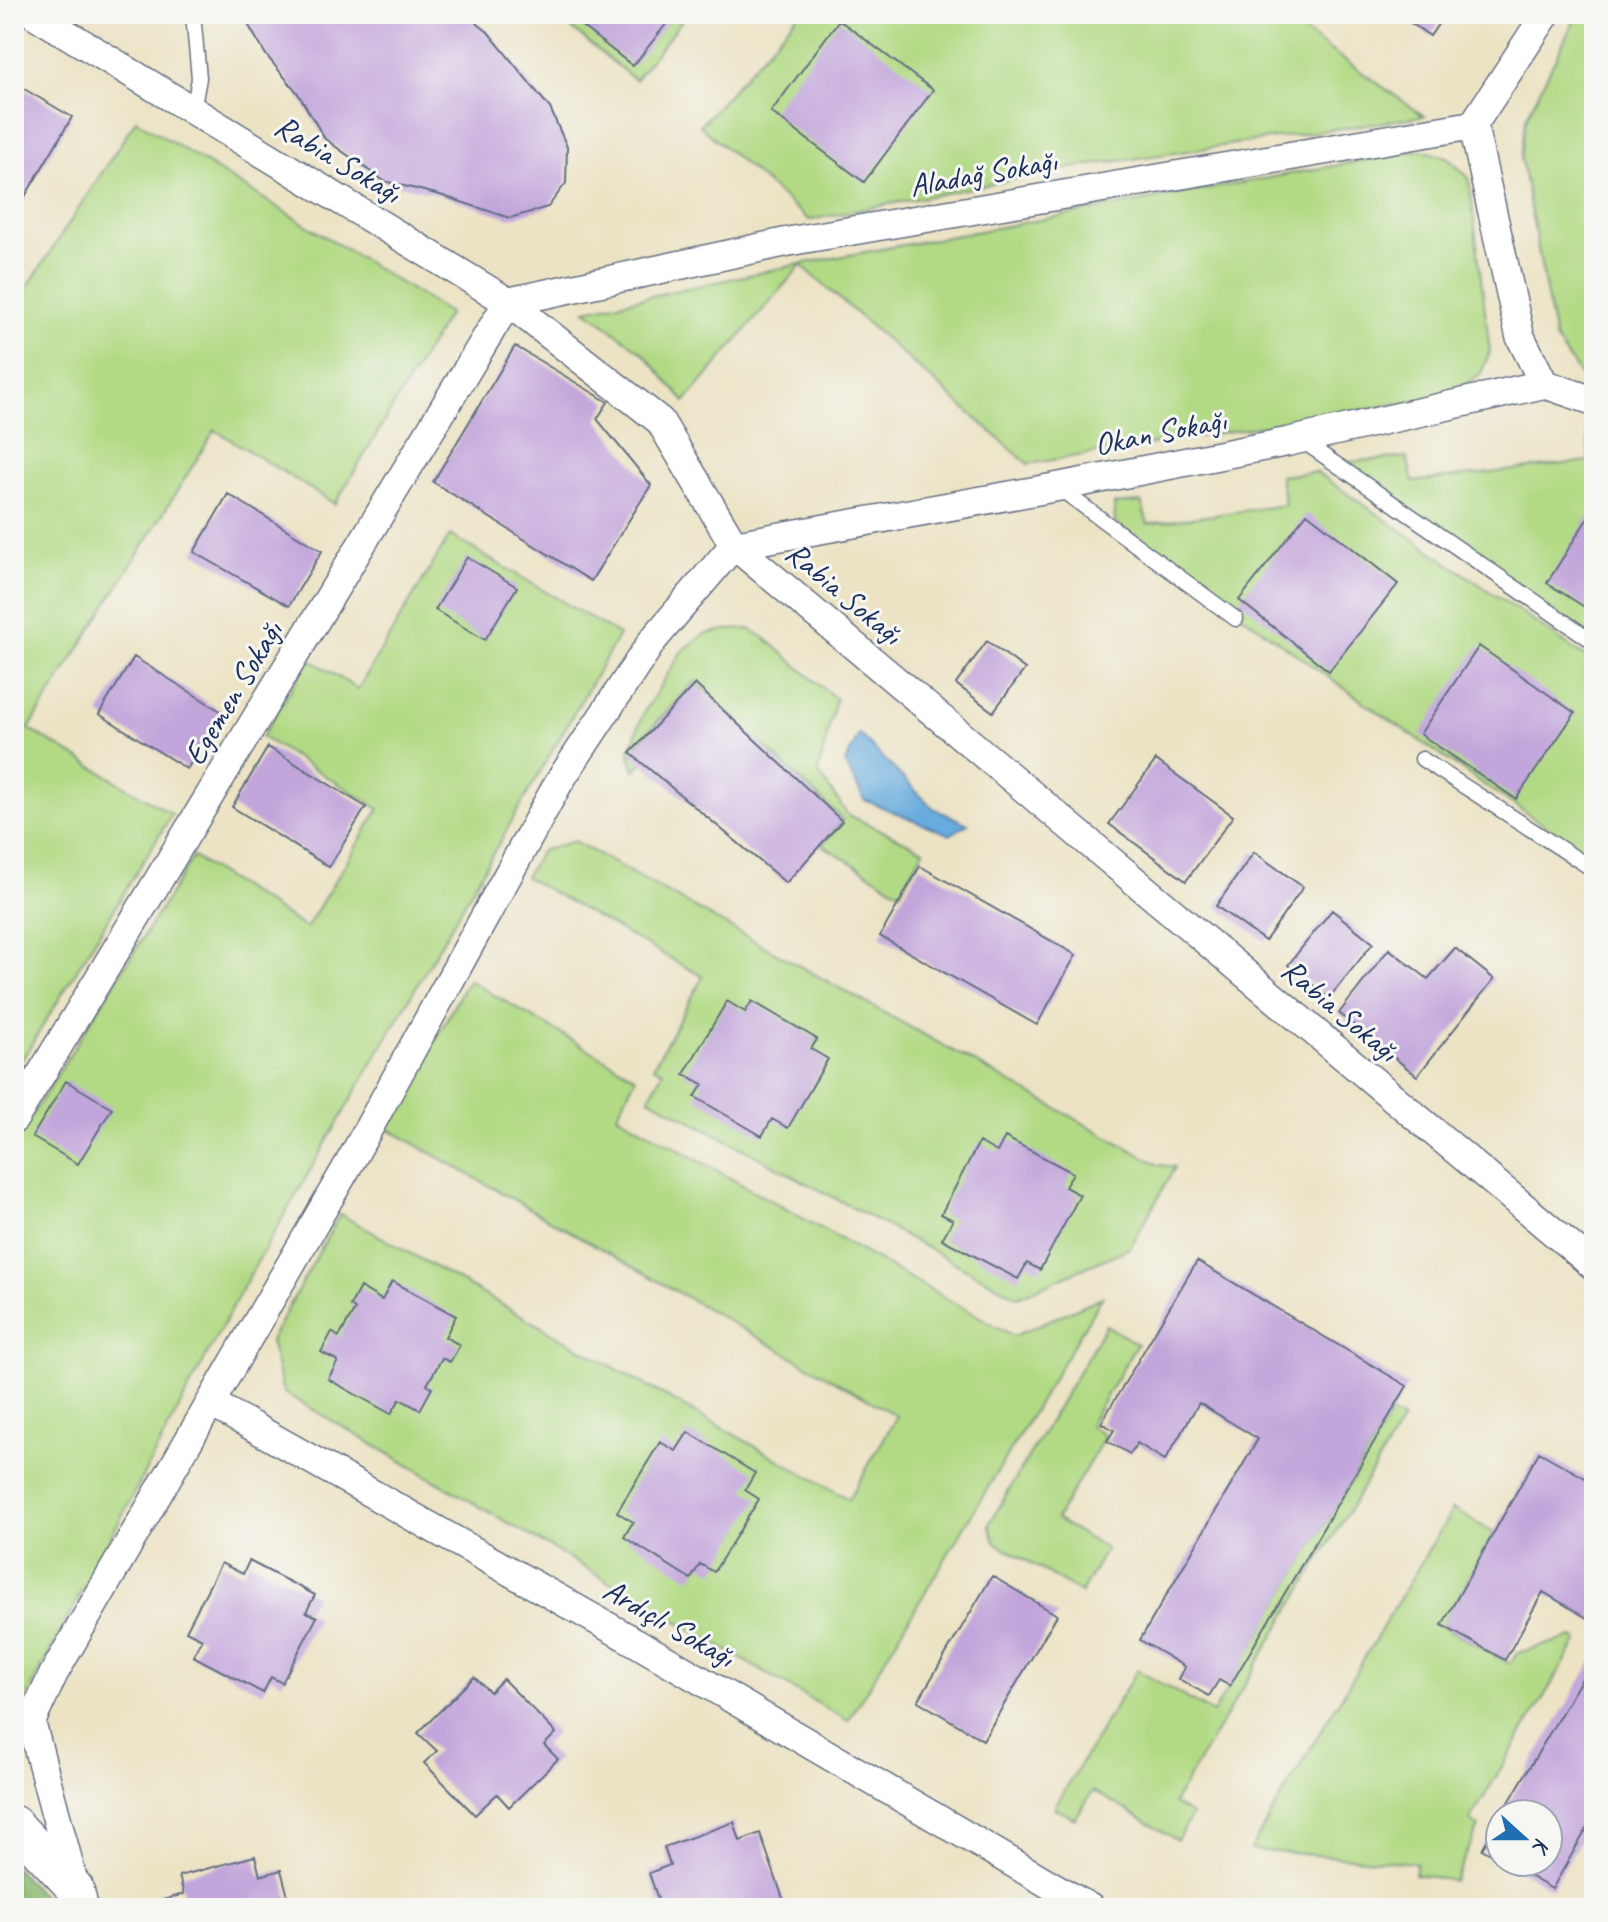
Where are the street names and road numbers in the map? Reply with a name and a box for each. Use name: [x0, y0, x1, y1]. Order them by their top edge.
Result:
street label: Rabia Sokağı: [267, 105, 410, 214]
street label: Aladağ Sokağı: [906, 140, 1062, 206]
street label: Okan Sokağı: [1091, 399, 1231, 465]
street label: Rabia Sokağı: [777, 532, 912, 655]
street label: Egemen Sokağı: [174, 612, 293, 772]
street label: Rabia Sokağı: [1273, 949, 1408, 1072]
street label: Ardıçlı Sokağı: [596, 1569, 744, 1678]

